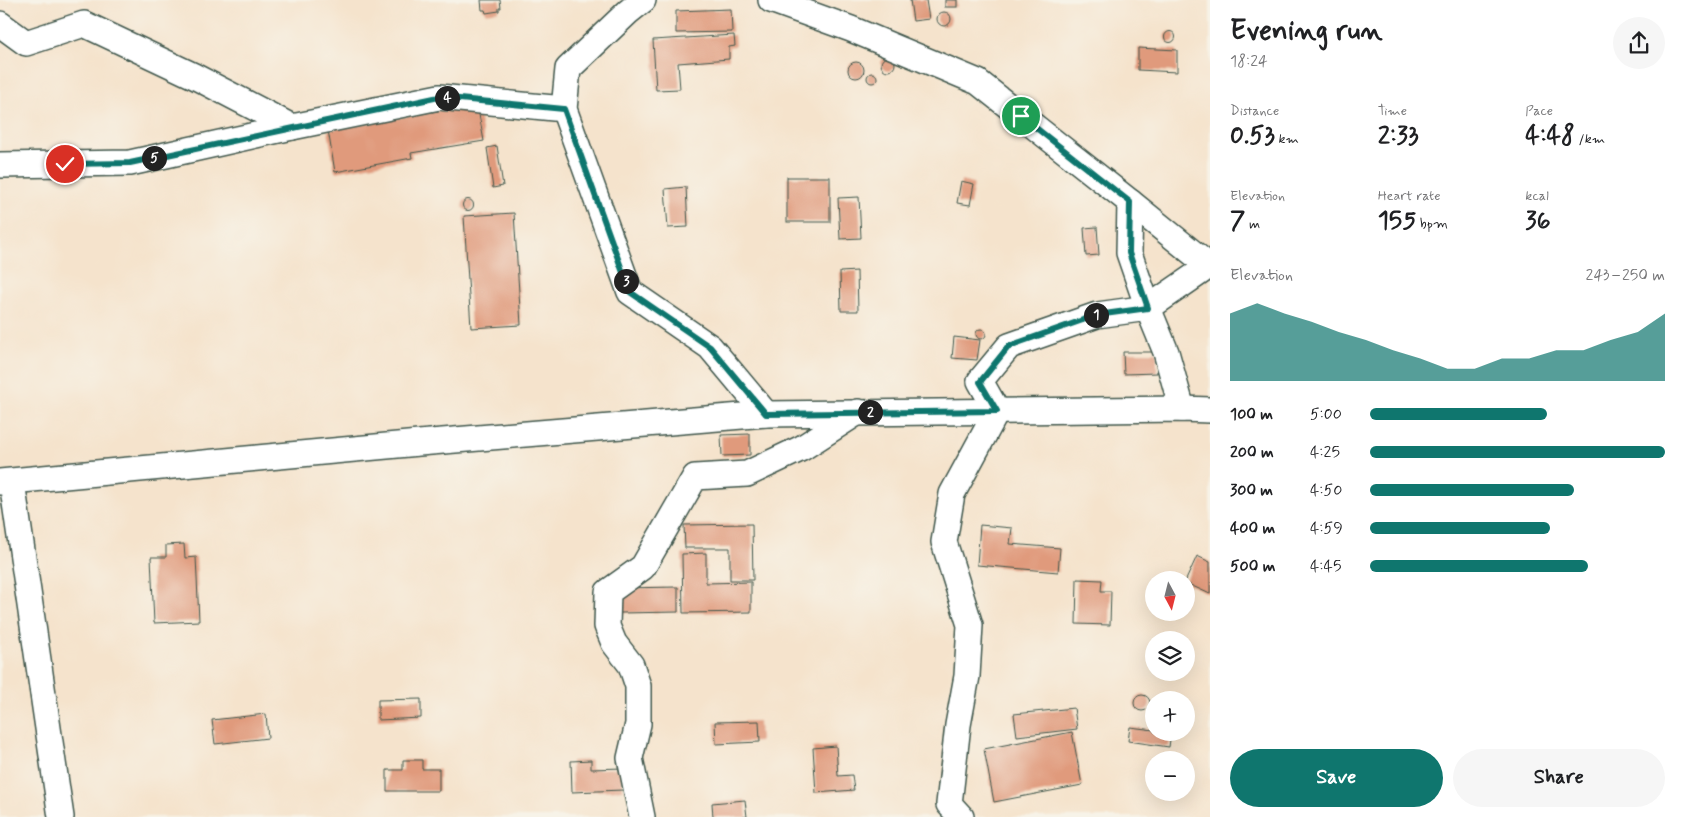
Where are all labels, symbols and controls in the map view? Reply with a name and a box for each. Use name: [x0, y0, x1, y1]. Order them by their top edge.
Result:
text: Evening run: [1230, 13, 1383, 50]
button: share: [1613, 17, 1665, 69]
text: 18:24: [1230, 51, 1268, 72]
pin: 4: [434, 86, 460, 110]
text: 4: [443, 89, 452, 107]
pin: [1000, 95, 1042, 137]
icon: arrive: [1007, 102, 1035, 130]
text: Distance: [1230, 102, 1279, 120]
text: Time: [1378, 102, 1407, 120]
text: Pace: [1525, 102, 1553, 120]
text: 0.53: [1230, 120, 1275, 153]
text: 2:33: [1378, 120, 1418, 153]
text: 4:48: [1525, 120, 1575, 153]
text: km: [1275, 130, 1299, 148]
text: /km: [1575, 130, 1605, 148]
pin: [44, 143, 86, 185]
pin: 5: [142, 146, 166, 170]
text: 5: [150, 149, 159, 167]
icon: check: [51, 150, 79, 178]
text: Elevation: [1230, 187, 1285, 205]
text: Heart rate: [1378, 187, 1441, 205]
text: kcal: [1525, 187, 1549, 205]
text: 7: [1230, 205, 1245, 238]
text: 155: [1378, 205, 1416, 238]
text: 36: [1525, 205, 1550, 238]
text: m: [1245, 215, 1260, 233]
text: bpm: [1416, 215, 1448, 233]
text: Elevation: [1230, 265, 1293, 286]
text: 243–250 m: [1586, 265, 1665, 286]
pin: 3: [614, 268, 638, 294]
text: 3: [623, 272, 630, 290]
pin: 1: [1084, 302, 1108, 328]
text: 1: [1093, 306, 1100, 324]
pin: 2: [858, 400, 882, 424]
text: 2: [867, 403, 874, 421]
text: 100 m: [1230, 404, 1273, 425]
text: 5:00: [1310, 404, 1342, 425]
text: 200 m: [1230, 442, 1274, 463]
text: 4:25: [1310, 442, 1340, 463]
text: 300 m: [1230, 480, 1273, 501]
text: 4:50: [1310, 480, 1342, 501]
text: 400 m: [1230, 518, 1275, 539]
text: 4:59: [1310, 518, 1343, 539]
text: 500 m: [1230, 556, 1275, 577]
text: 4:45: [1310, 556, 1341, 577]
north arrow: [1145, 571, 1195, 621]
map controls: [1145, 571, 1195, 801]
button: layers: [1145, 631, 1195, 681]
button: +: [1145, 691, 1195, 741]
button: Save: [1230, 749, 1443, 807]
button: Share: [1453, 749, 1665, 807]
button: −: [1145, 751, 1195, 801]

